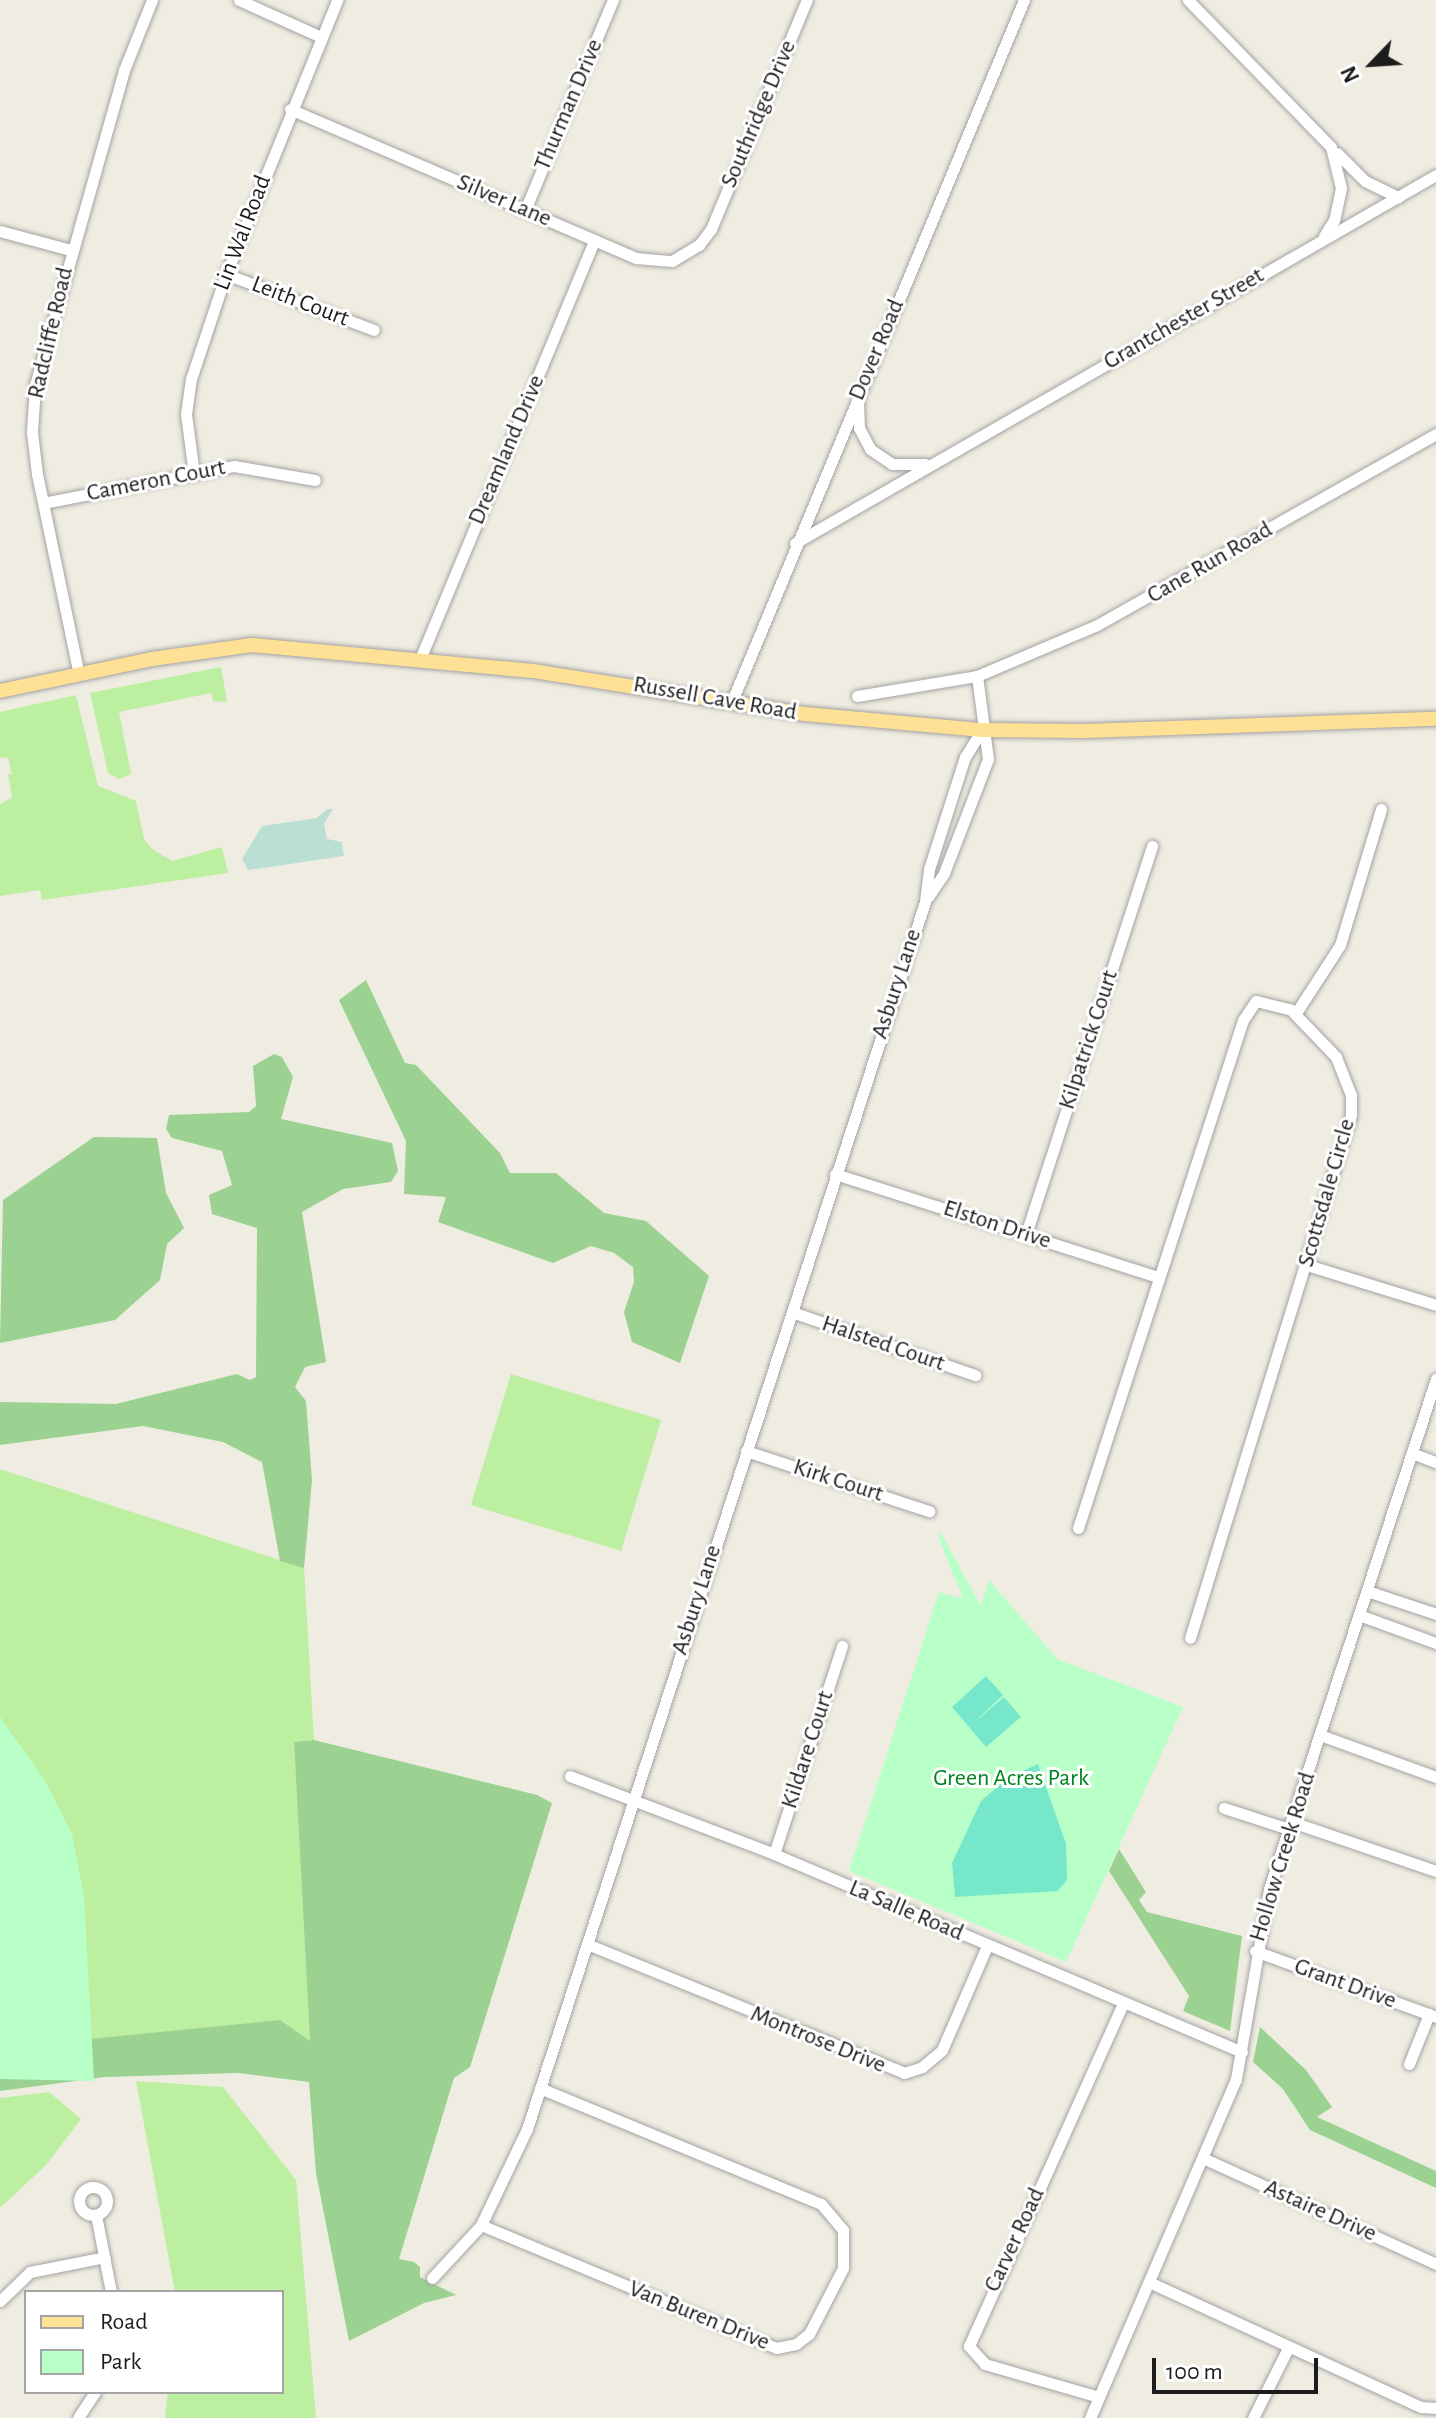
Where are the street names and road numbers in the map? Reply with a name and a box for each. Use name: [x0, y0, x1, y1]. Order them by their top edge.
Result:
street label: Thurman Drive: [528, 35, 610, 175]
street label: Southridge Drive: [715, 36, 803, 192]
street label: Silver Lane: [452, 168, 556, 234]
street label: Lin Wal Road: [208, 171, 278, 295]
street label: Grantchester Street: [1099, 261, 1269, 377]
street label: Radcliffe Road: [22, 264, 80, 402]
street label: Leith Court: [247, 270, 353, 334]
street label: Dover Road: [843, 295, 911, 405]
street label: Dreamland Drive: [463, 371, 551, 529]
street label: Cameron Court: [84, 453, 228, 509]
street label: Cane Run Road: [1142, 516, 1278, 610]
street label: Russell Cave Road: [631, 670, 799, 728]
street label: Asbury Lane: [866, 926, 928, 1042]
street label: Kilpatrick Court: [1053, 967, 1125, 1113]
street label: Scottsdale Circle: [1292, 1116, 1362, 1270]
street label: Elston Drive: [940, 1194, 1054, 1256]
street label: Halsted Court: [818, 1310, 948, 1378]
street label: Kirk Court: [789, 1453, 887, 1509]
street label: Asbury Lane: [666, 1542, 728, 1658]
street label: Kildare Court: [775, 1687, 841, 1813]
street label: Hollow Creek Road: [1244, 1769, 1322, 1945]
street label: La Salle Road: [844, 1874, 968, 1948]
street label: Grant Drive: [1290, 1952, 1400, 2016]
street label: Montrose Drive: [746, 2000, 890, 2080]
street label: Astaire Drive: [1259, 2173, 1381, 2249]
street label: Carver Road: [978, 2183, 1052, 2297]
street label: Van Buren Drive: [624, 2275, 774, 2357]

